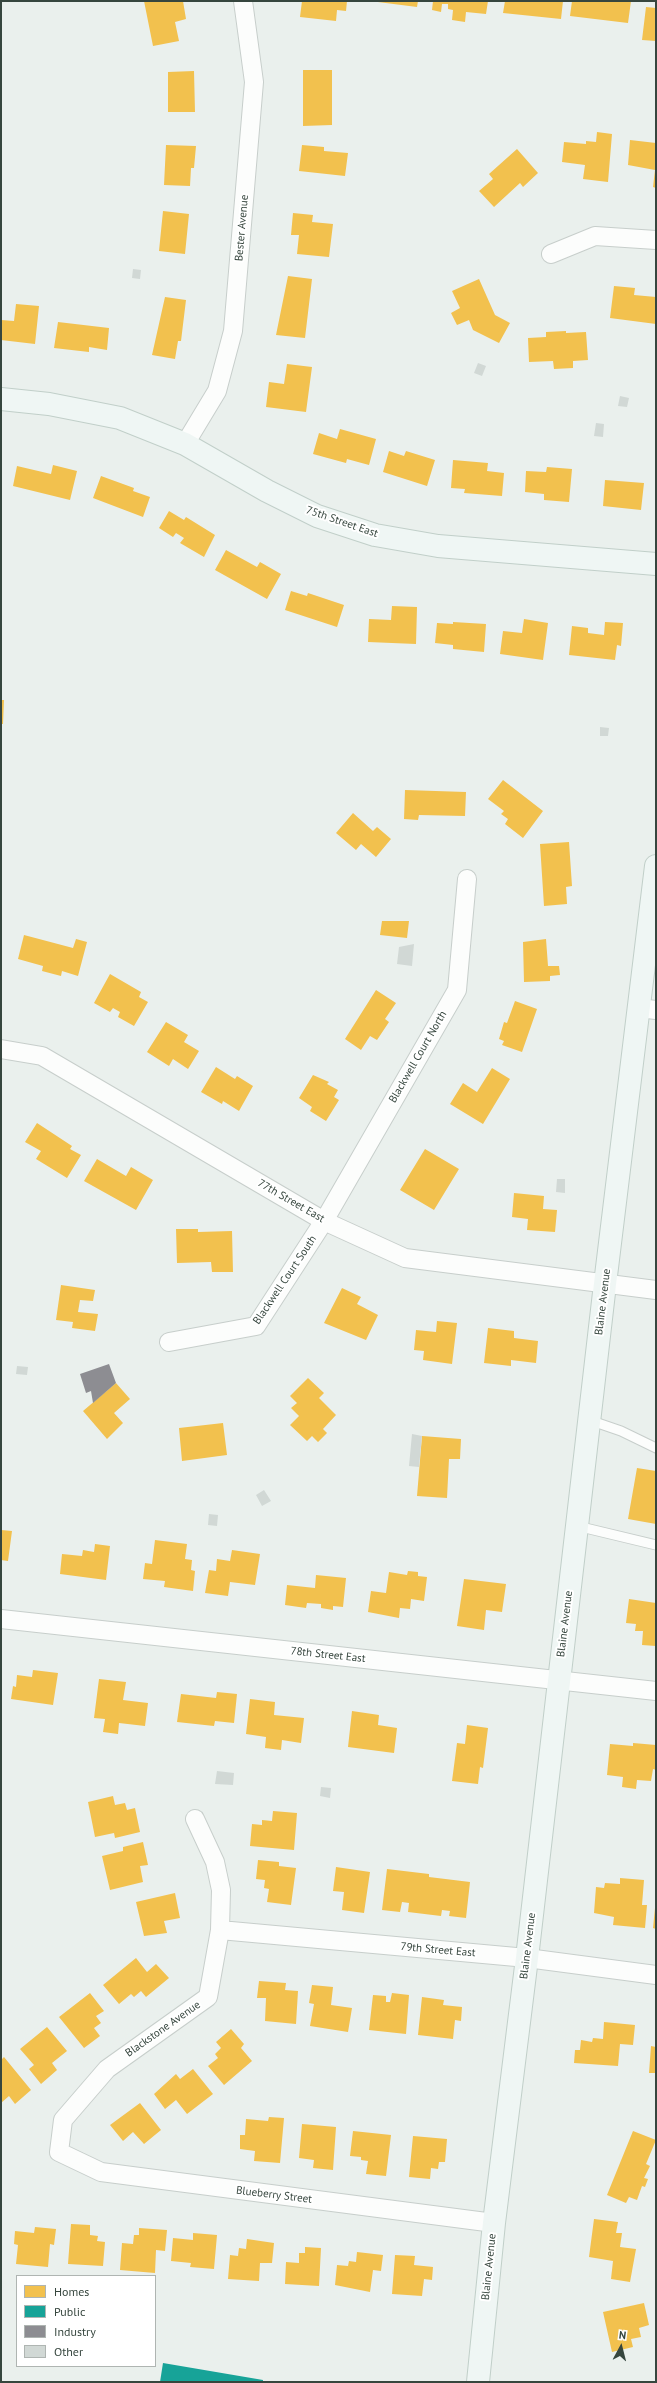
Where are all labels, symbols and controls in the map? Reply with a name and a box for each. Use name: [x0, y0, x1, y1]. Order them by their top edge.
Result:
street label: Bester Avenue: [233, 194, 251, 262]
street label: 75th Street East: [304, 503, 380, 541]
street label: Blackwell Court North: [386, 1009, 450, 1105]
street label: 77th Street East: [255, 1176, 327, 1226]
street label: Blackwell Court South: [250, 1233, 320, 1327]
street label: Blaine Avenue: [592, 1268, 614, 1336]
street label: Blaine Avenue: [554, 1590, 576, 1658]
street label: 78th Street East: [290, 1644, 366, 1666]
street label: Blaine Avenue: [517, 1912, 539, 1980]
street label: 79th Street East: [400, 1940, 476, 1960]
street label: Blackstone Avenue: [123, 1998, 203, 2060]
street label: Blueberry Street: [235, 2184, 313, 2206]
street label: Blaine Avenue: [479, 2233, 499, 2301]
legend: [16, 2275, 156, 2367]
text: Homes: [54, 2284, 89, 2299]
text: Public: [54, 2304, 85, 2319]
text: Industry: [54, 2324, 96, 2339]
north arrow: [601, 2327, 641, 2367]
text: N: [618, 2328, 627, 2342]
text: Other: [54, 2344, 83, 2359]

